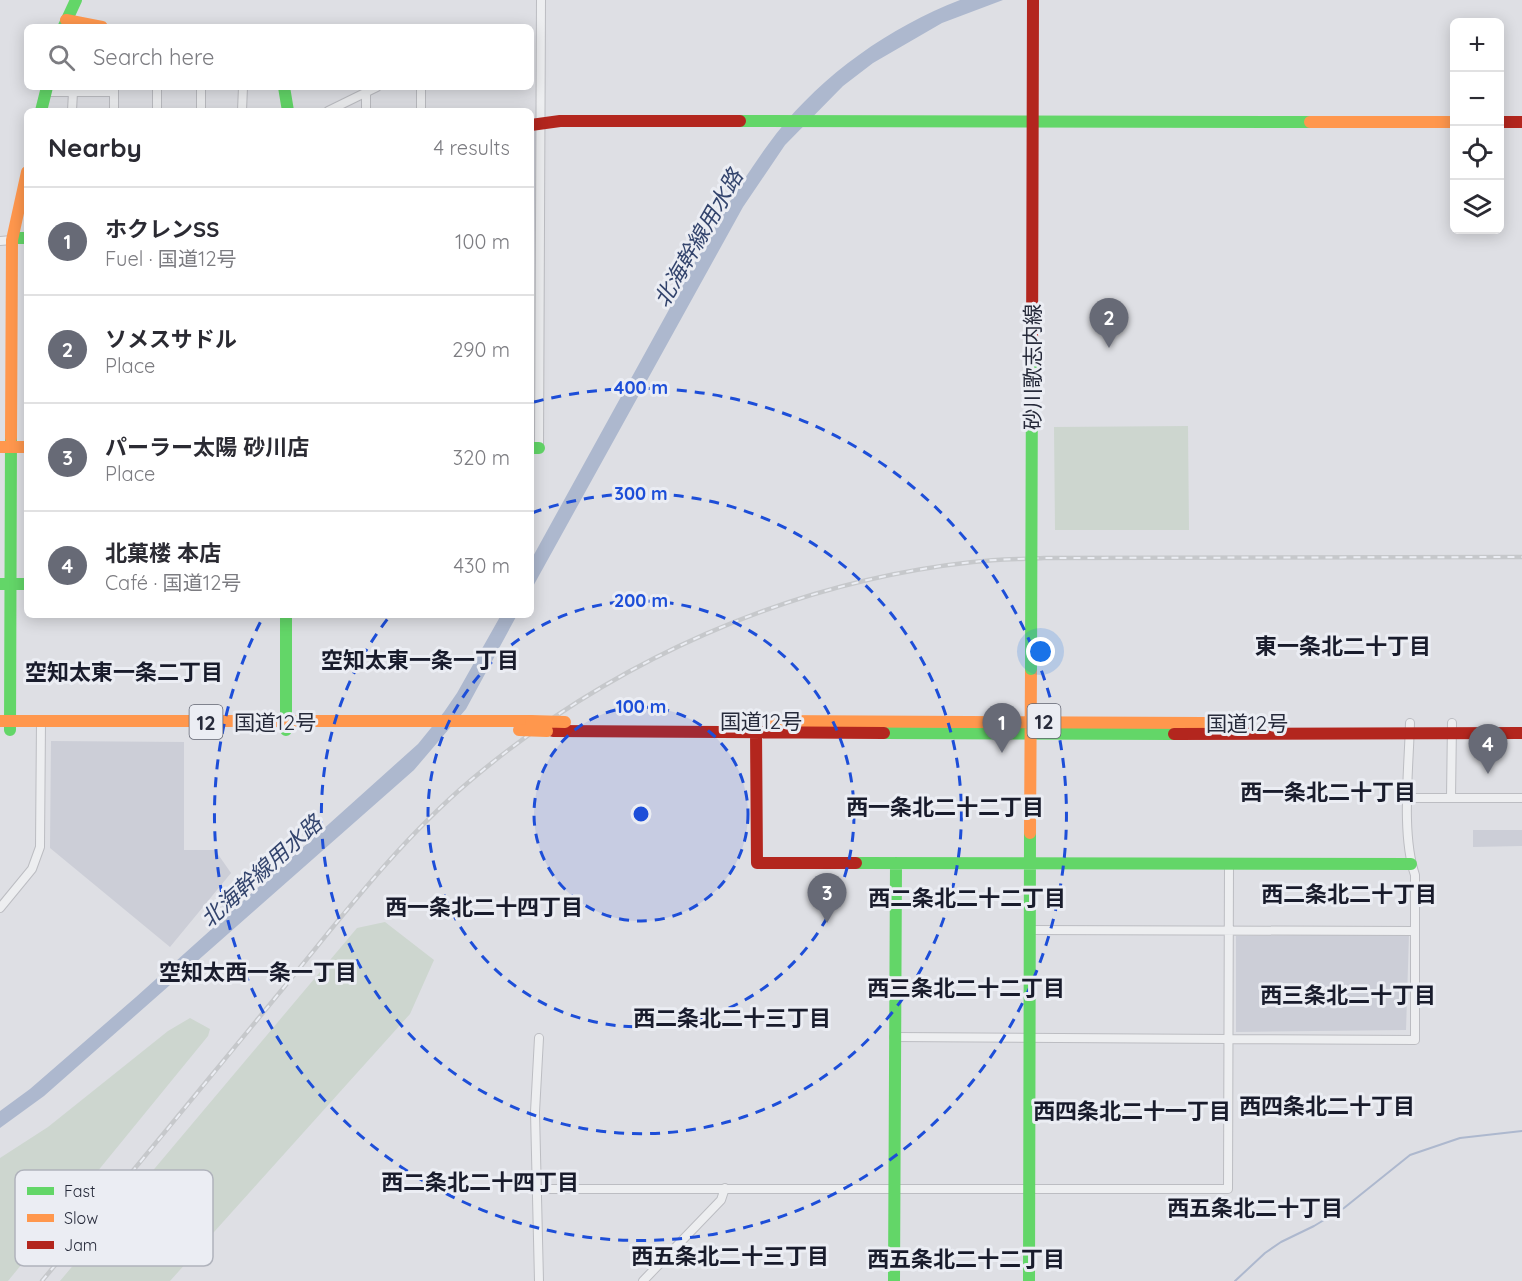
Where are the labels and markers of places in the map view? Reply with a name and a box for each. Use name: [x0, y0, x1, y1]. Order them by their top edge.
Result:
pin: 2: [1090, 298, 1128, 348]
pin: 1: [982, 704, 1022, 753]
pin: 4: [1468, 724, 1508, 774]
centre of rings: [631, 804, 651, 824]
pin: 3: [808, 874, 846, 923]

